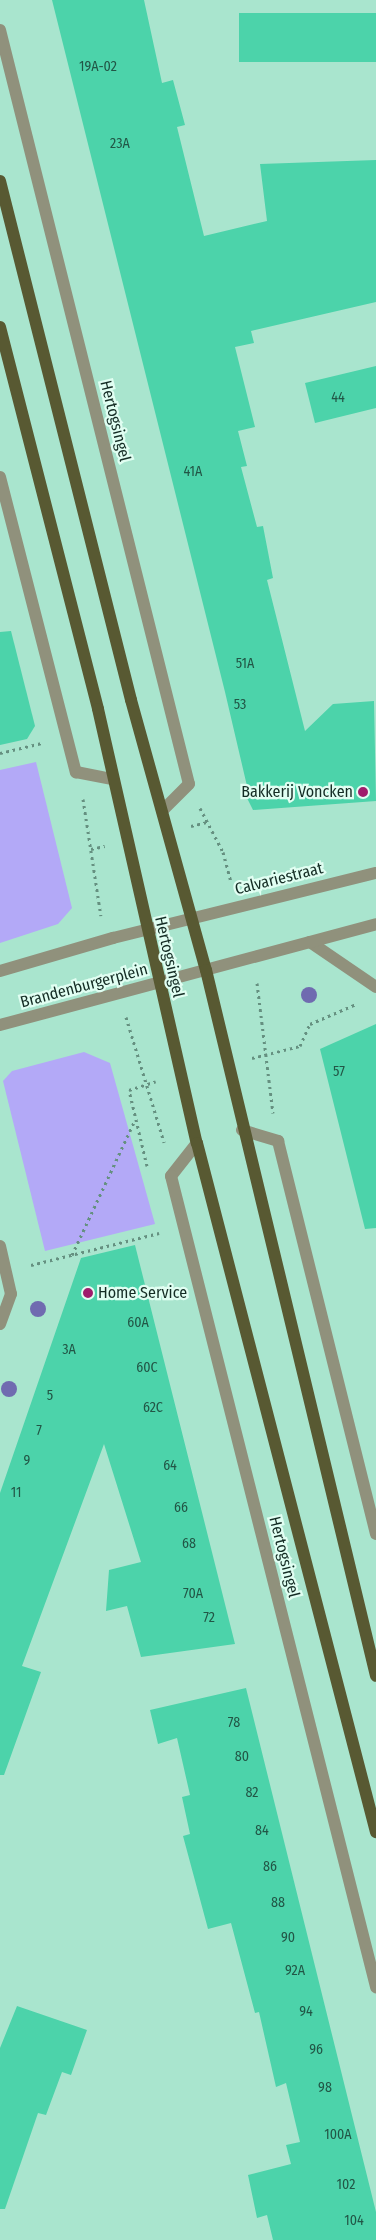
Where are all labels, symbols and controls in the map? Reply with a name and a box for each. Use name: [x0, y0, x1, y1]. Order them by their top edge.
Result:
house number: 19A-02: [79, 59, 117, 75]
house number: 23A: [110, 136, 130, 152]
street label: Hertogsingel: [96, 379, 134, 463]
house number: 44: [331, 390, 345, 406]
house number: 41A: [184, 464, 202, 480]
house number: 51A: [236, 656, 254, 672]
house number: 53: [234, 697, 246, 713]
place label: Bakkerij Voncken: [241, 782, 353, 802]
marker: Bakkerij Voncken: [357, 786, 369, 798]
street label: Calvariestraat: [233, 859, 325, 899]
street label: Hertogsingel: [150, 915, 188, 999]
street label: Brandenburgerplein: [18, 960, 150, 1012]
house number: 57: [333, 1064, 345, 1080]
place label: Home Service: [98, 1283, 187, 1303]
marker: Home Service: [82, 1287, 94, 1299]
house number: 60A: [127, 1315, 149, 1331]
house number: 3A: [62, 1342, 76, 1358]
house number: 60C: [136, 1360, 158, 1376]
house number: 5: [47, 1388, 53, 1404]
house number: 62C: [143, 1400, 163, 1416]
house number: 7: [36, 1423, 42, 1439]
house number: 9: [24, 1453, 30, 1469]
house number: 64: [163, 1458, 177, 1474]
house number: 11: [11, 1485, 21, 1501]
house number: 66: [174, 1500, 188, 1516]
street label: Hertogsingel: [265, 1515, 303, 1599]
house number: 68: [182, 1536, 196, 1552]
house number: 70A: [183, 1586, 203, 1602]
house number: 72: [203, 1610, 215, 1626]
house number: 78: [228, 1715, 240, 1731]
house number: 80: [235, 1749, 249, 1765]
house number: 82: [245, 1785, 259, 1801]
house number: 84: [255, 1823, 269, 1839]
house number: 86: [263, 1859, 277, 1875]
house number: 88: [271, 1895, 285, 1911]
house number: 90: [281, 1930, 295, 1946]
house number: 92A: [285, 1963, 305, 1979]
house number: 94: [299, 2004, 313, 2020]
house number: 96: [309, 2042, 323, 2058]
house number: 98: [318, 2080, 332, 2096]
house number: 100A: [324, 2127, 352, 2143]
house number: 102: [337, 2177, 355, 2193]
house number: 104: [344, 2213, 364, 2229]

